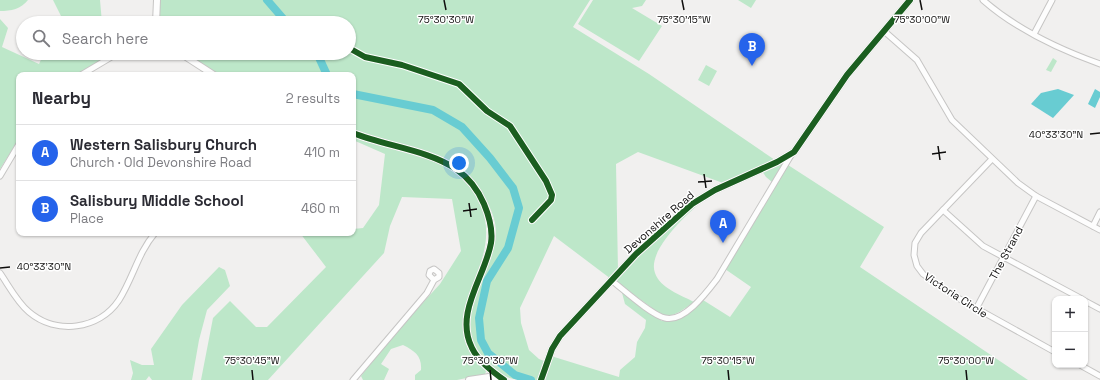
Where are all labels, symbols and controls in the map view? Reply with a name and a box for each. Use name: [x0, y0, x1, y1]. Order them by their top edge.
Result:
text: 75°30'30"W: [418, 13, 474, 26]
text: 75°30'15"W: [657, 13, 711, 26]
text: 75°30'00"W: [894, 13, 950, 26]
search box: [16, 16, 356, 60]
icon: search: [30, 27, 52, 49]
text: Search here: [62, 29, 148, 48]
pin: B: [739, 33, 765, 66]
text: Nearby: [32, 87, 91, 109]
text: 2 results: [286, 90, 340, 107]
text: 40°33'30"N: [1029, 128, 1083, 141]
text: Western Salisbury Church: [70, 135, 257, 154]
text: A: [41, 144, 49, 161]
text: 410 m: [304, 144, 340, 161]
your location: [449, 153, 469, 173]
text: Church · Old Devonshire Road: [70, 154, 252, 171]
street label: Devonshire Road: [621, 188, 697, 256]
text: Salisbury Middle School: [70, 191, 244, 210]
text: B: [41, 200, 49, 217]
text: 460 m: [301, 200, 340, 217]
text: Place: [70, 210, 104, 227]
pin: A: [710, 210, 736, 243]
street label: The Strand: [986, 224, 1026, 282]
text: 40°33'30"N: [17, 260, 71, 273]
street label: Victoria Circle: [922, 269, 990, 321]
map controls: [1052, 296, 1088, 368]
button: +: [1052, 296, 1088, 332]
button: −: [1052, 332, 1088, 368]
text: 75°30'45"W: [224, 354, 280, 367]
text: 75°30'30"W: [462, 354, 518, 367]
text: 75°30'15"W: [701, 354, 755, 367]
text: 75°30'00"W: [938, 354, 994, 367]

